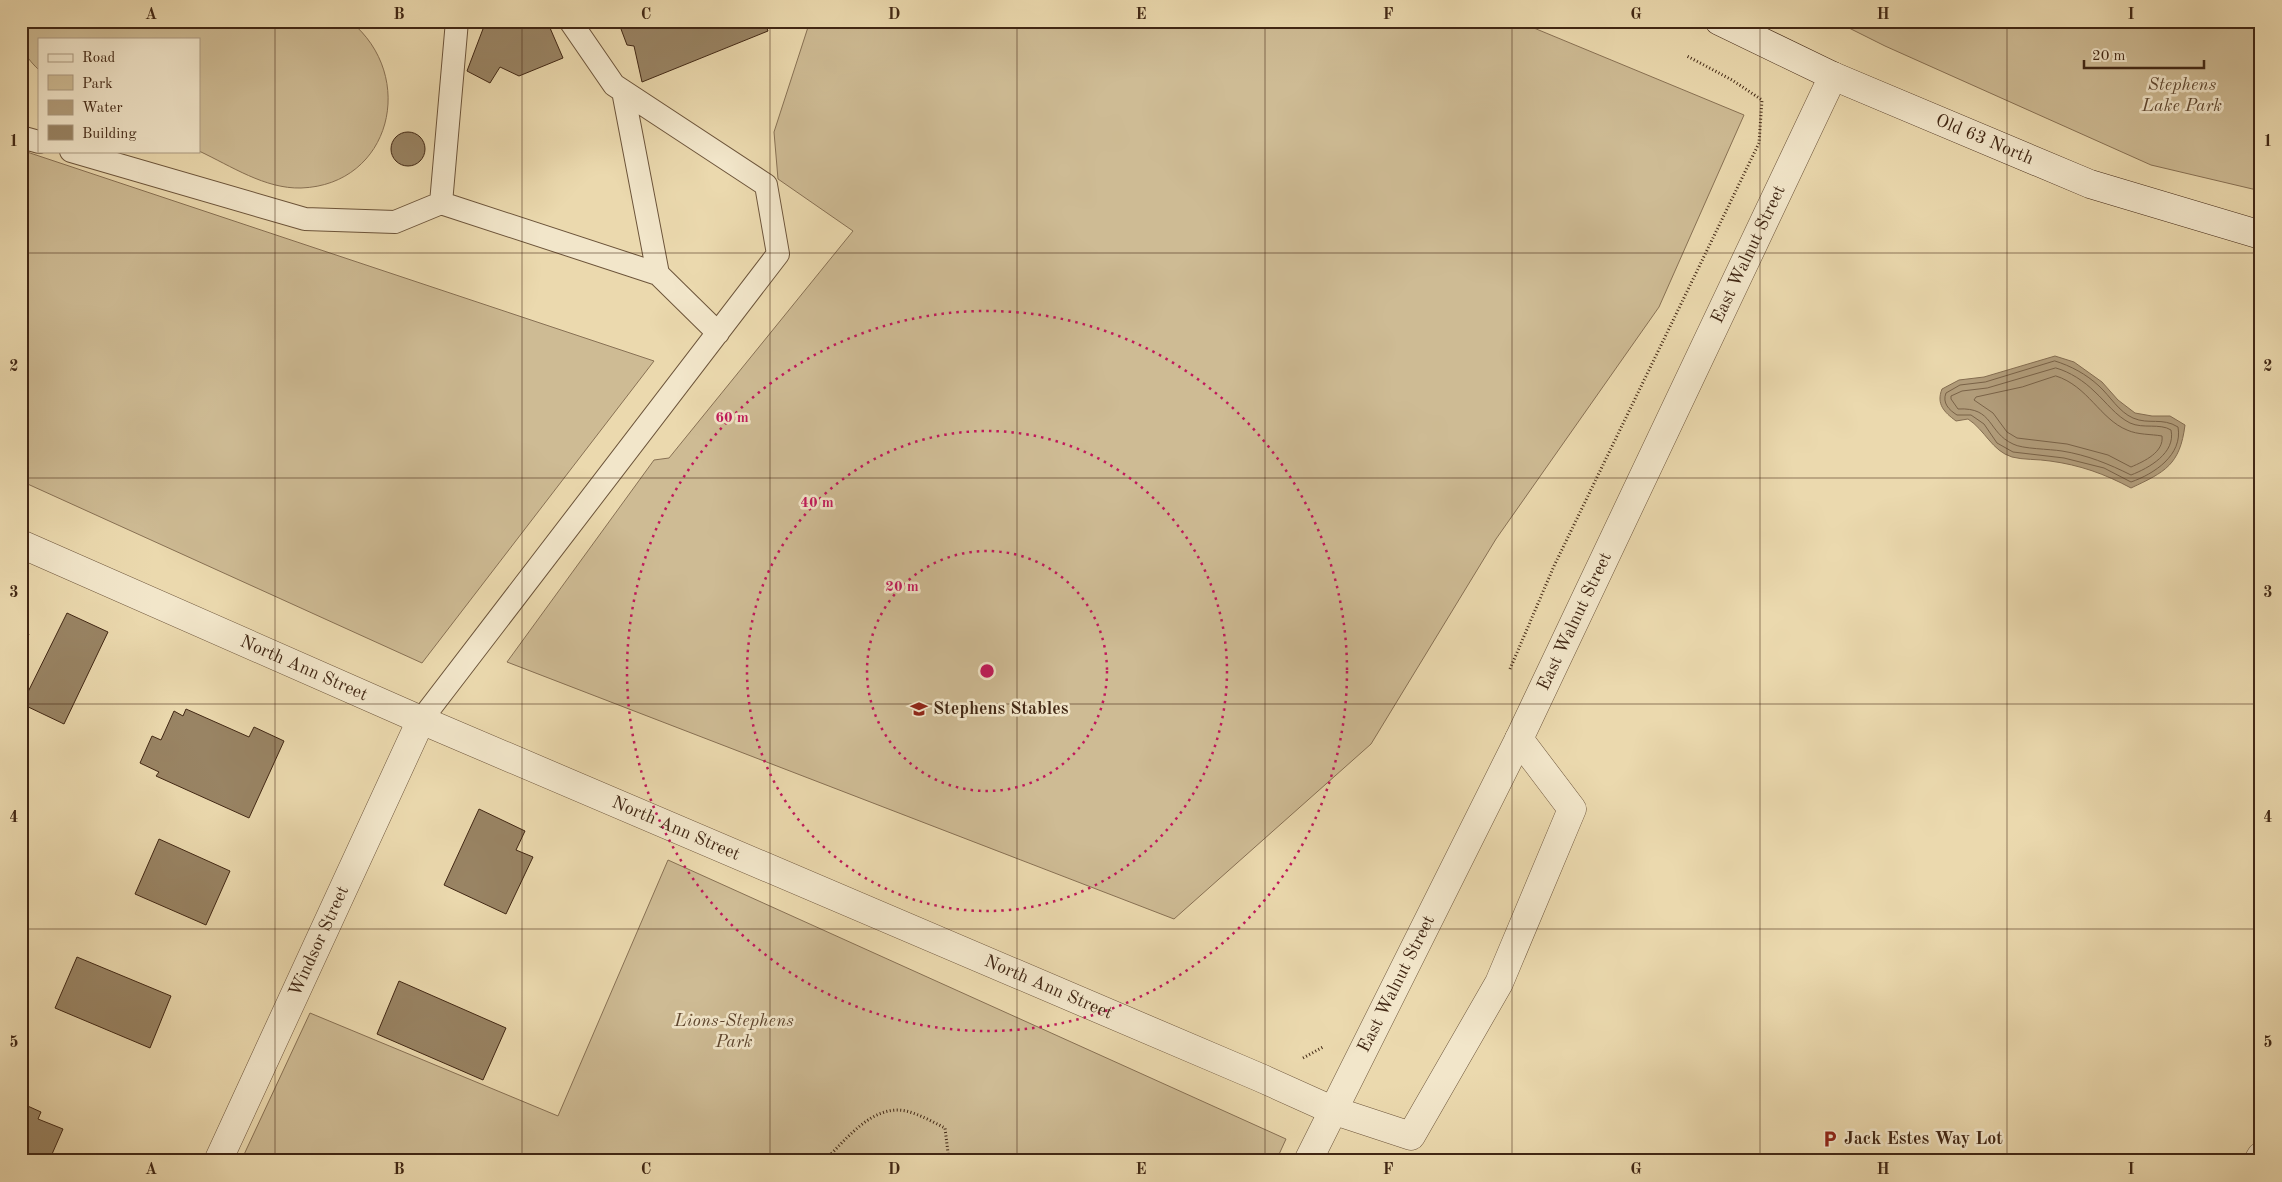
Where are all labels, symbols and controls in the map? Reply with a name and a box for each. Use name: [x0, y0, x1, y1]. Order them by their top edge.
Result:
text: A: [145, 7, 157, 23]
text: B: [393, 7, 405, 23]
text: C: [641, 7, 651, 23]
text: D: [888, 7, 900, 23]
text: E: [1135, 7, 1147, 23]
text: F: [1383, 7, 1394, 23]
text: G: [1630, 7, 1642, 23]
text: H: [1876, 7, 1890, 23]
text: I: [2127, 7, 2135, 23]
legend: [38, 38, 200, 152]
scale bar: [2084, 38, 2204, 70]
text: 20 m: [2092, 49, 2126, 64]
text: Road: [82, 51, 116, 66]
park label: Stephens Lake Park: [2141, 76, 2222, 115]
text: Park: [82, 77, 113, 92]
text: Water: [82, 101, 123, 116]
street label: Old 63 North: [1933, 111, 2036, 168]
text: Building: [82, 127, 137, 142]
text: 1: [9, 134, 19, 150]
text: 1: [2263, 134, 2273, 150]
street label: East Walnut Street: [1708, 183, 1789, 326]
text: 2: [9, 359, 19, 375]
text: 2: [2263, 359, 2273, 375]
text: 60 m: [715, 411, 749, 426]
text: 40 m: [800, 496, 834, 511]
street label: East Walnut Street: [1534, 549, 1615, 693]
text: 20 m: [885, 580, 919, 595]
text: 3: [9, 585, 19, 601]
text: 3: [2263, 585, 2273, 601]
street label: North Ann Street: [237, 633, 370, 704]
centre of rings: [978, 662, 996, 680]
school or university icon: Stephens Stables: [909, 699, 929, 719]
place label: Stephens Stables: [933, 700, 1069, 718]
street label: North Ann Street: [609, 793, 743, 864]
text: 4: [9, 810, 19, 826]
text: 4: [2263, 810, 2273, 826]
street label: Windsor Street: [286, 883, 352, 999]
street label: East Walnut Street: [1355, 913, 1438, 1055]
street label: North Ann Street: [982, 952, 1115, 1023]
park label: Lions-Stephens Park: [673, 1012, 794, 1051]
text: 5: [9, 1035, 19, 1051]
text: 5: [2263, 1035, 2273, 1051]
parking icon: Jack Estes Way Lot: [1820, 1129, 1840, 1149]
place label: Jack Estes Way Lot: [1844, 1130, 2003, 1148]
text: A: [145, 1162, 157, 1178]
text: B: [393, 1162, 405, 1178]
text: C: [641, 1162, 651, 1178]
text: D: [888, 1162, 900, 1178]
text: E: [1135, 1162, 1147, 1178]
text: F: [1383, 1162, 1394, 1178]
text: G: [1630, 1162, 1642, 1178]
text: H: [1876, 1162, 1890, 1178]
text: I: [2127, 1162, 2135, 1178]

